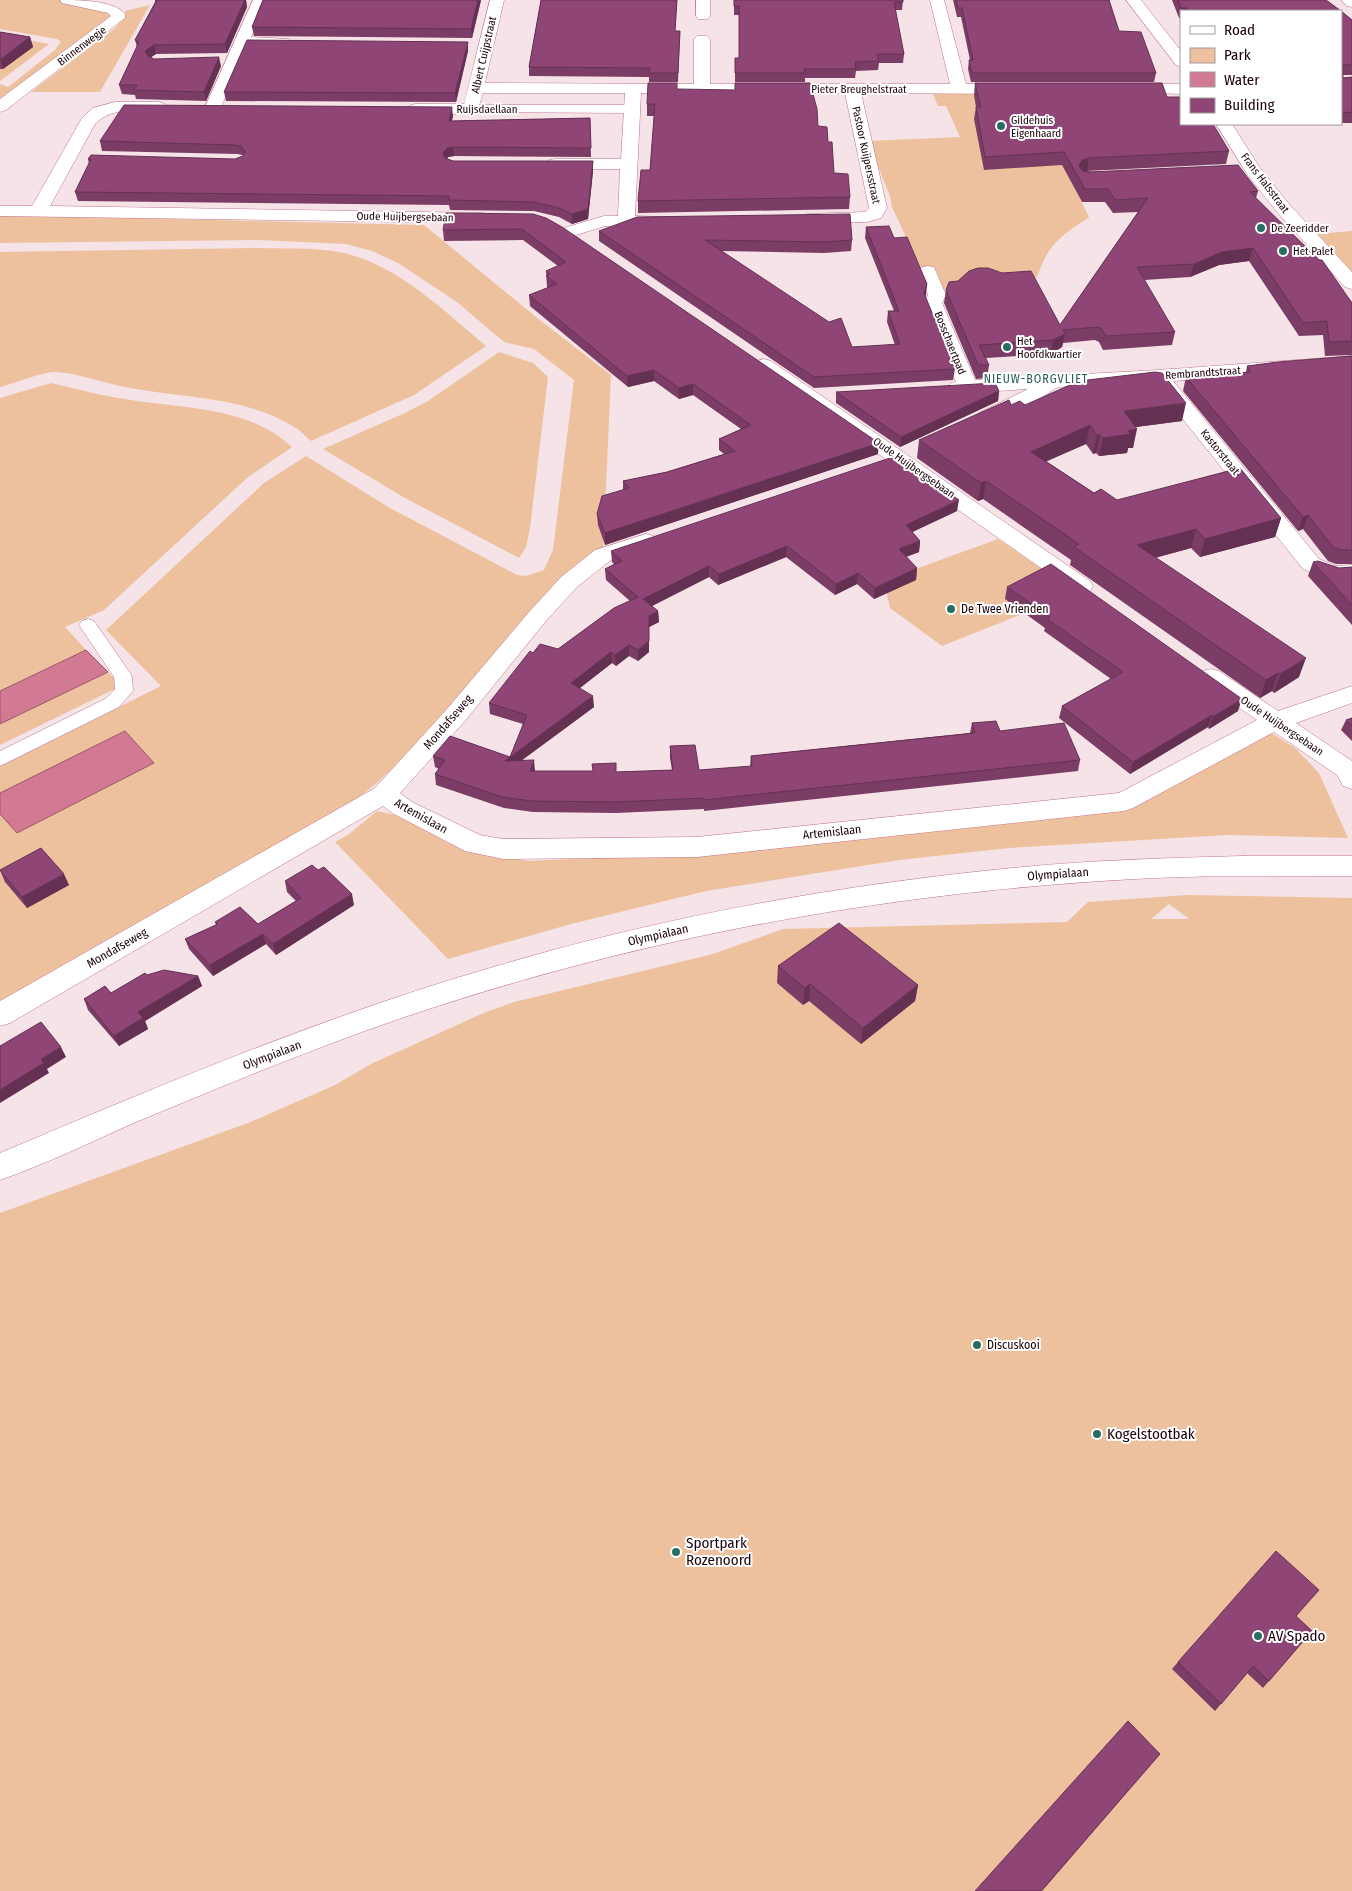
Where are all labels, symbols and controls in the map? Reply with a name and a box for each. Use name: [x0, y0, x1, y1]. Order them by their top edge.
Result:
legend: [1180, 10, 1342, 125]
street label: Albert Cuijpstraat: [469, 15, 499, 95]
text: Road: [1224, 21, 1255, 39]
street label: Binnenwegje: [55, 23, 109, 69]
text: Park: [1224, 46, 1251, 64]
text: Water: [1224, 71, 1260, 89]
street label: Pieter Breughelstraat: [811, 83, 907, 96]
text: Building: [1224, 96, 1275, 114]
street label: Ruijsdaellaan: [457, 103, 517, 116]
street label: Pastoor Kuijpersstraat: [849, 105, 883, 205]
place label: Gildehuis Eigenhaard: [1011, 114, 1061, 140]
marker: Gildehuis Eigenhaard: [995, 120, 1007, 132]
street label: Frans Halsstraat: [1238, 150, 1292, 216]
street label: Oude Huijbergsebaan: [356, 210, 454, 224]
marker: De Zeeridder: [1255, 222, 1267, 234]
place label: De Zeeridder: [1271, 222, 1329, 235]
marker: Het Palet: [1277, 245, 1289, 257]
place label: Het Palet: [1293, 245, 1334, 258]
street label: Bosschaertpad: [931, 310, 969, 376]
place label: Het Hoofdkwartier: [1017, 335, 1082, 361]
marker: Het Hoofdkwartier: [1001, 341, 1013, 353]
street label: Rembrandtstraat: [1165, 364, 1242, 382]
district label: NIEUW-BORGVLIET: [984, 372, 1088, 386]
street label: Kastorstraat: [1198, 427, 1243, 478]
street label: Oude Huijbergsebaan: [871, 435, 957, 501]
place label: De Twee Vrienden: [961, 602, 1049, 616]
marker: De Twee Vrienden: [945, 603, 957, 615]
street label: Mondafseweg: [421, 692, 476, 752]
street label: Oude Huijbergsebaan: [1238, 693, 1326, 759]
street label: Artemislaan: [392, 796, 450, 836]
street label: Artemislaan: [802, 822, 862, 842]
street label: Olympialaan: [1027, 865, 1089, 883]
street label: Olympialaan: [626, 921, 690, 949]
street label: Mondafseweg: [84, 925, 150, 971]
street label: Olympialaan: [241, 1037, 303, 1073]
place label: Discuskooi: [987, 1338, 1040, 1352]
marker: Discuskooi: [971, 1339, 983, 1351]
place label: Kogelstootbak: [1107, 1425, 1195, 1443]
marker: Kogelstootbak: [1091, 1428, 1103, 1440]
place label: Sportpark Rozenoord: [686, 1534, 752, 1569]
marker: Sportpark Rozenoord: [670, 1546, 682, 1558]
place label: AV Spado: [1268, 1627, 1326, 1645]
marker: AV Spado: [1252, 1630, 1264, 1642]

